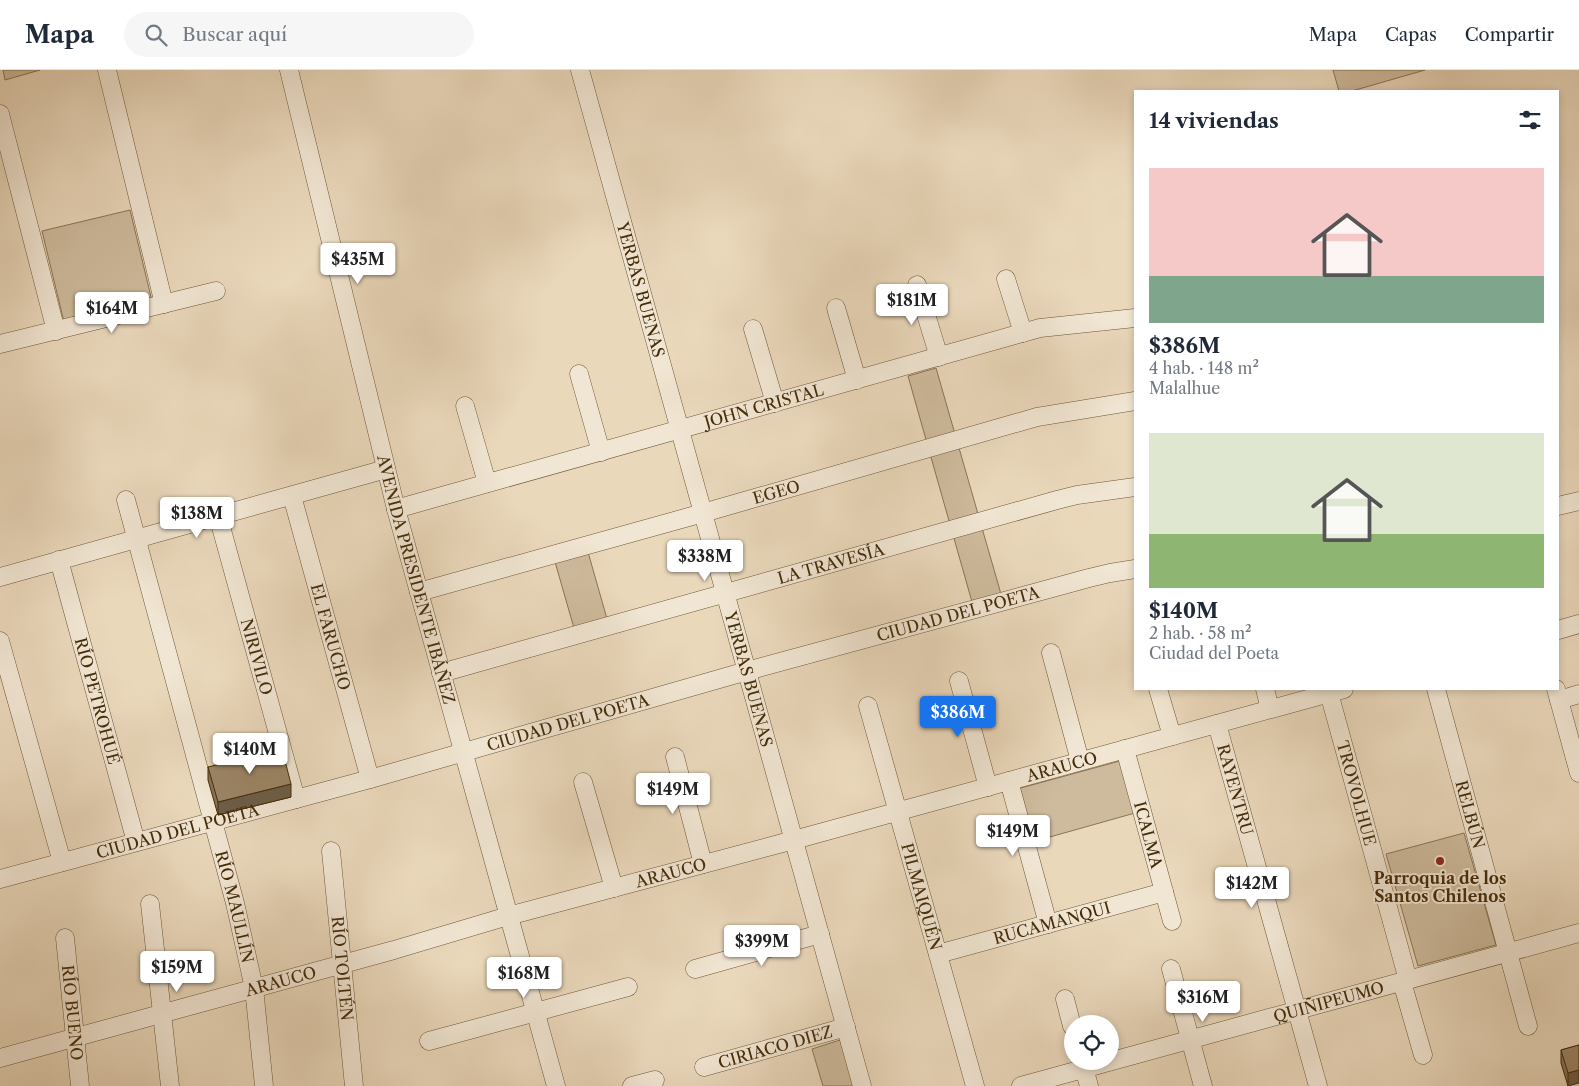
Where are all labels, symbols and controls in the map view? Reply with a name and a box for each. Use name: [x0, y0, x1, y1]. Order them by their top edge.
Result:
search box: [124, 12, 474, 57]
text: Mapa: [25, 20, 94, 49]
icon: search: [142, 21, 170, 49]
text: Buscar aquí: [182, 23, 287, 46]
text: Mapa: [1309, 24, 1357, 46]
text: Capas: [1385, 24, 1437, 46]
text: Compartir: [1465, 24, 1554, 46]
icon: filters: [1516, 106, 1544, 134]
text: 14 viviendas: [1149, 108, 1279, 133]
icon: home: [1302, 200, 1392, 290]
street label: YERBAS BUENAS: [612, 219, 669, 360]
pin: $435M: [323, 242, 393, 285]
text: $435M: [331, 249, 385, 269]
pin: $181M: [877, 284, 947, 326]
text: $181M: [887, 290, 937, 310]
pin: $164M: [77, 292, 147, 334]
text: $164M: [86, 298, 138, 318]
text: $386M: [1149, 333, 1220, 358]
text: 4 hab. · 148 m²: [1149, 358, 1259, 378]
text: Malalhue: [1149, 378, 1220, 398]
street label: JOHN CRISTAL: [699, 379, 826, 433]
street label: AVENIDA PRESIDENTE IBÁÑEZ: [373, 452, 460, 706]
icon: home: [1302, 465, 1392, 555]
street label: EGEO: [750, 476, 802, 508]
pin: $138M: [162, 496, 232, 539]
text: $138M: [171, 503, 223, 523]
street label: LA TRAVESÍA: [775, 539, 888, 588]
pin: $338M: [670, 540, 740, 582]
text: $338M: [678, 546, 732, 566]
street label: EL FARUCHO: [307, 581, 355, 692]
street label: CIUDAD DEL POETA: [874, 582, 1043, 645]
text: $140M: [1149, 598, 1218, 623]
street label: YERBAS BUENAS: [720, 608, 777, 749]
street label: NIRIVILO: [237, 616, 277, 697]
text: 2 hab. · 58 m²: [1149, 623, 1252, 643]
street label: RÍO PETROHUÉ: [71, 635, 124, 766]
text: Ciudad del Poeta: [1149, 643, 1279, 663]
street label: CIUDAD DEL POETA: [484, 689, 652, 755]
pin: $386M: [923, 696, 993, 738]
text: $386M: [931, 702, 985, 722]
pin: $140M: [215, 732, 285, 775]
text: $140M: [224, 739, 276, 759]
street label: TROVOLHUE: [1333, 739, 1381, 848]
street label: RAYENTRU: [1213, 742, 1258, 837]
street label: ARAUCO: [1023, 747, 1099, 786]
pin: $149M: [638, 772, 708, 815]
street label: RELBÚN: [1451, 778, 1489, 851]
text: $149M: [647, 779, 699, 799]
street label: CIUDAD DEL POETA: [94, 799, 262, 863]
street label: ICALMA: [1130, 799, 1167, 872]
pin: $149M: [978, 814, 1048, 857]
text: $149M: [987, 821, 1039, 841]
street label: PILMAIQUÉN: [897, 841, 946, 953]
street label: RÍO MAULLÍN: [211, 848, 258, 965]
street label: ARAUCO: [632, 854, 709, 892]
marker: Parroquia de los Santos Chilenos: [1434, 855, 1446, 867]
pin: $142M: [1217, 866, 1287, 909]
place label: Parroquia de los Santos Chilenos: [1374, 868, 1506, 906]
text: $142M: [1226, 873, 1278, 893]
street label: RUCAMANQUI: [991, 897, 1113, 948]
street label: RÍO TOLTÉN: [327, 915, 358, 1022]
pin: $399M: [727, 924, 797, 967]
text: $399M: [735, 931, 789, 951]
pin: $159M: [142, 950, 212, 993]
pin: $168M: [489, 956, 559, 999]
text: $159M: [151, 957, 203, 977]
street label: ARAUCO: [242, 962, 318, 1001]
text: $168M: [498, 963, 550, 983]
street label: RÍO BUENO: [58, 964, 87, 1061]
street label: QUIÑIPEUMO: [1271, 977, 1386, 1026]
pin: $316M: [1168, 980, 1238, 1023]
text: $316M: [1177, 987, 1229, 1007]
map controls: [1064, 1015, 1119, 1070]
button: locate: [1064, 1015, 1119, 1070]
street label: CIRIACO DIEZ: [716, 1021, 835, 1073]

